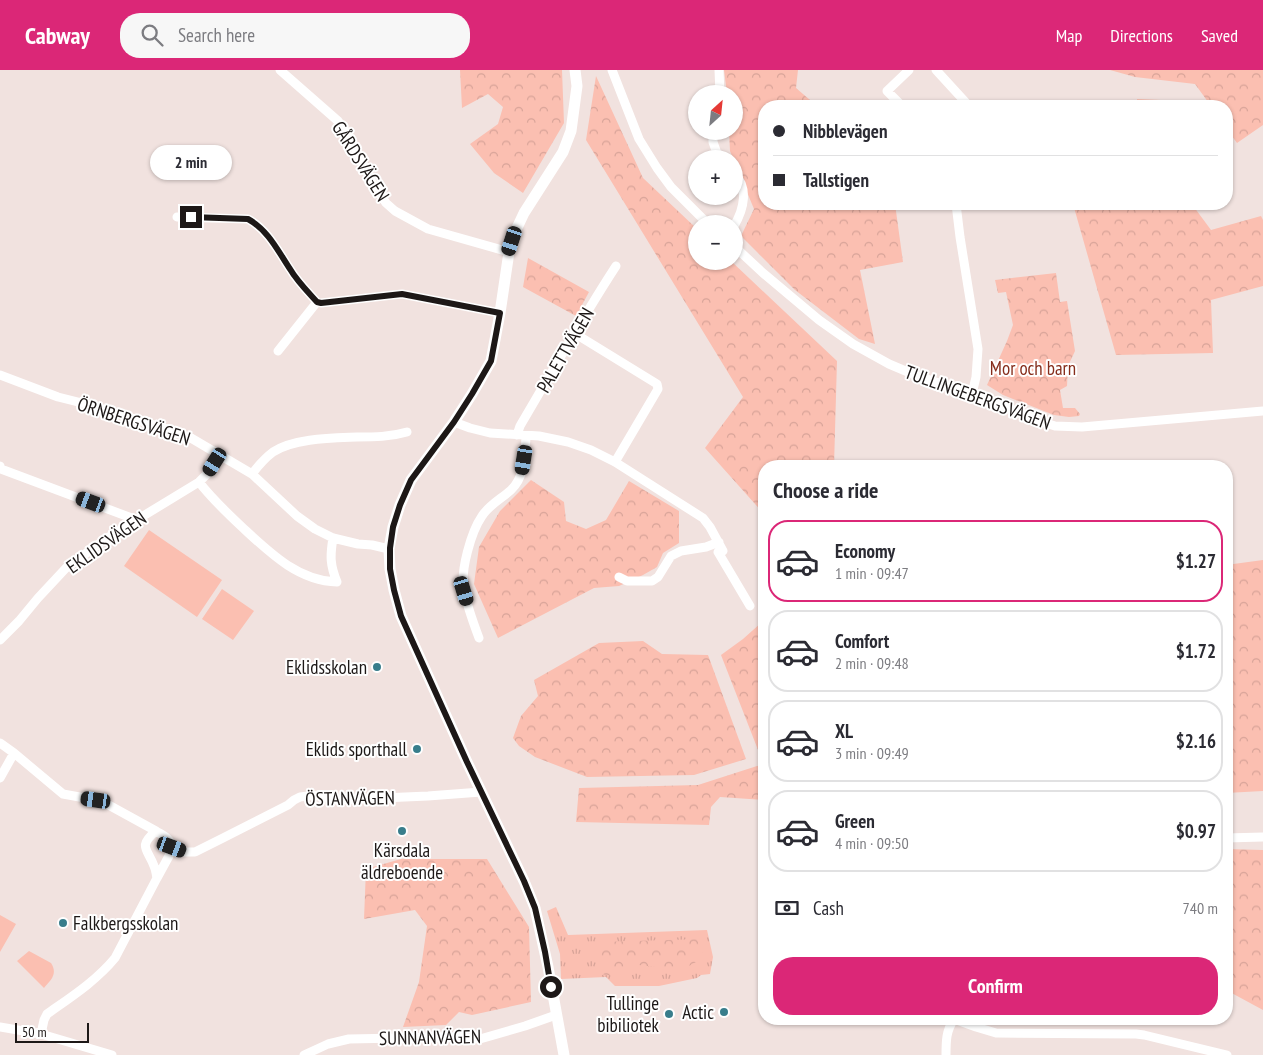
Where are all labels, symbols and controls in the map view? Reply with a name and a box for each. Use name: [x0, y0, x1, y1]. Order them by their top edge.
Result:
search box: [120, 13, 470, 58]
text: Cabway: [25, 20, 90, 51]
icon: search: [138, 21, 166, 49]
text: Search here: [178, 23, 255, 47]
text: Map: [1056, 24, 1082, 47]
text: Directions: [1110, 24, 1173, 47]
text: Saved: [1201, 24, 1238, 47]
north arrow: [688, 85, 742, 140]
map controls: [688, 85, 743, 270]
street label: GÅRDSVÄGEN: [327, 117, 395, 205]
text: Nibblevägen: [803, 119, 887, 143]
callout: 2 min: [150, 144, 232, 180]
button: +: [688, 150, 743, 205]
text: 2 min: [175, 152, 207, 172]
text: Tallstigen: [803, 168, 869, 192]
route end: [180, 206, 202, 228]
button: −: [688, 215, 743, 270]
car: [500, 224, 523, 258]
street label: PALETTVÄGEN: [531, 303, 599, 397]
park label: Mor och barn: [990, 356, 1076, 380]
street label: TULLINGEBERGSVÄGEN: [902, 359, 1054, 435]
street label: ÖRNBERGSVÄGEN: [75, 391, 193, 451]
car: [514, 444, 533, 476]
car: [200, 445, 229, 479]
text: Choose a ride: [773, 476, 878, 504]
car: [74, 490, 107, 514]
street label: EKLIDSVÄGEN: [61, 506, 151, 578]
icon: car: [775, 539, 820, 584]
text: Economy: [835, 539, 895, 563]
text: $1.27: [1176, 549, 1216, 573]
text: 1 min · 09:47: [835, 563, 909, 583]
car: [452, 574, 475, 608]
icon: car: [775, 629, 820, 674]
text: Comfort: [835, 629, 889, 653]
text: $1.72: [1176, 639, 1216, 663]
text: 2 min · 09:48: [835, 653, 909, 673]
place label: Eklidsskolan: [286, 655, 367, 679]
marker: Eklidsskolan: [371, 661, 383, 673]
icon: car: [775, 719, 820, 764]
text: XL: [835, 719, 853, 743]
text: $2.16: [1176, 729, 1216, 753]
place label: Eklids sporthall: [306, 737, 408, 761]
marker: Eklids sporthall: [411, 743, 423, 755]
text: 3 min · 09:49: [835, 743, 909, 763]
street label: ÖSTANVÄGEN: [305, 785, 395, 811]
car: [80, 790, 111, 810]
icon: car: [775, 809, 820, 854]
text: Green: [835, 809, 875, 833]
text: $0.97: [1176, 819, 1216, 843]
marker: Kärsdala äldreboende: [396, 825, 408, 837]
text: 4 min · 09:50: [835, 833, 909, 853]
car: [155, 835, 188, 859]
place label: Kärsdala äldreboende: [361, 838, 443, 884]
icon: cash: [773, 894, 801, 922]
text: Cash: [813, 896, 844, 920]
text: 740 m: [1183, 898, 1218, 918]
place label: Falkbergsskolan: [73, 911, 178, 935]
marker: Falkbergsskolan: [57, 917, 69, 929]
button: Confirm: [773, 957, 1218, 1015]
route start: [540, 976, 562, 998]
place label: Tullinge bibiliotek: [597, 991, 660, 1037]
place label: Actic: [682, 1000, 714, 1024]
marker: Actic: [718, 1006, 730, 1018]
marker: Tullinge bibiliotek: [663, 1008, 675, 1020]
scale bar: [15, 1020, 89, 1043]
text: 50 m: [22, 1023, 47, 1041]
street label: SUNNANVÄGEN: [379, 1024, 481, 1050]

